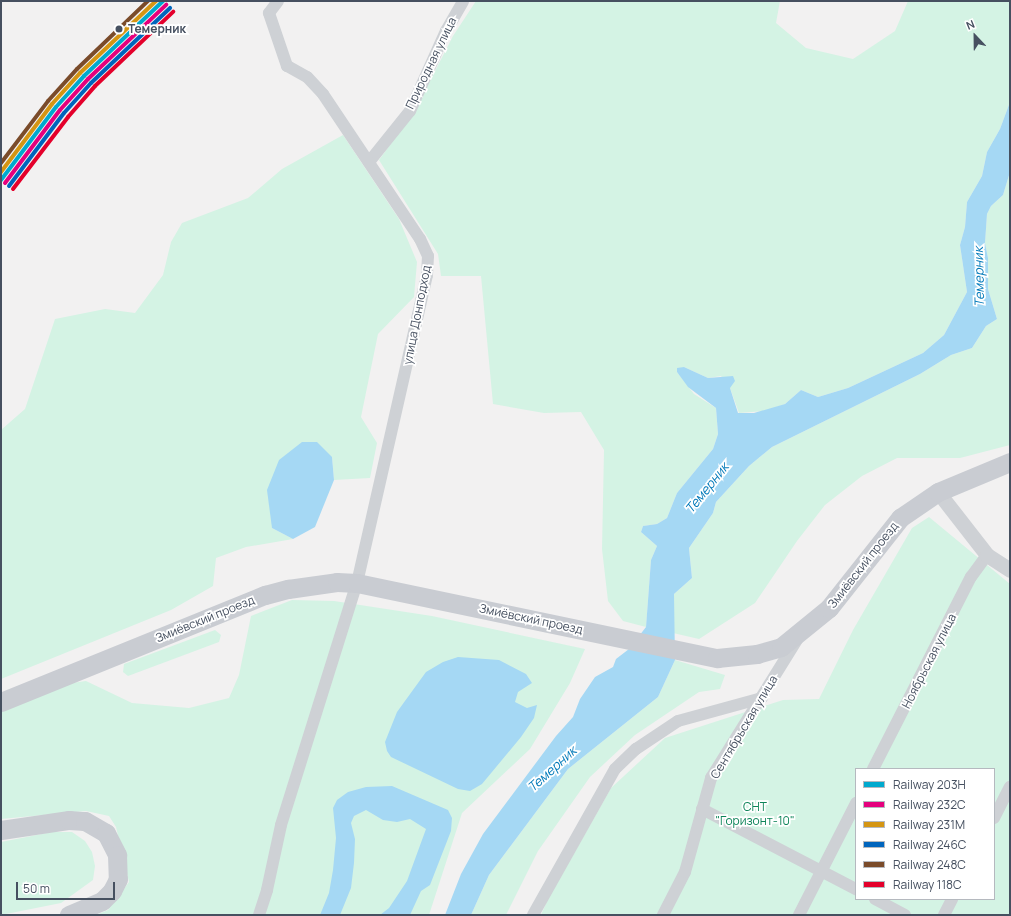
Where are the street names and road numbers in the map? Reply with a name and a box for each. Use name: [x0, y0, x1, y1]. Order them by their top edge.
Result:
street label: Природная улица: [403, 15, 459, 111]
street label: улица Донподход: [400, 264, 434, 366]
street label: Змиёвский проезд: [825, 519, 901, 611]
street label: Змиёвский проезд: [153, 593, 257, 645]
street label: Змиёвский проезд: [478, 601, 584, 637]
street label: Ноябрьская улица: [899, 611, 959, 711]
street label: Сентябрьская улица: [707, 673, 781, 781]

